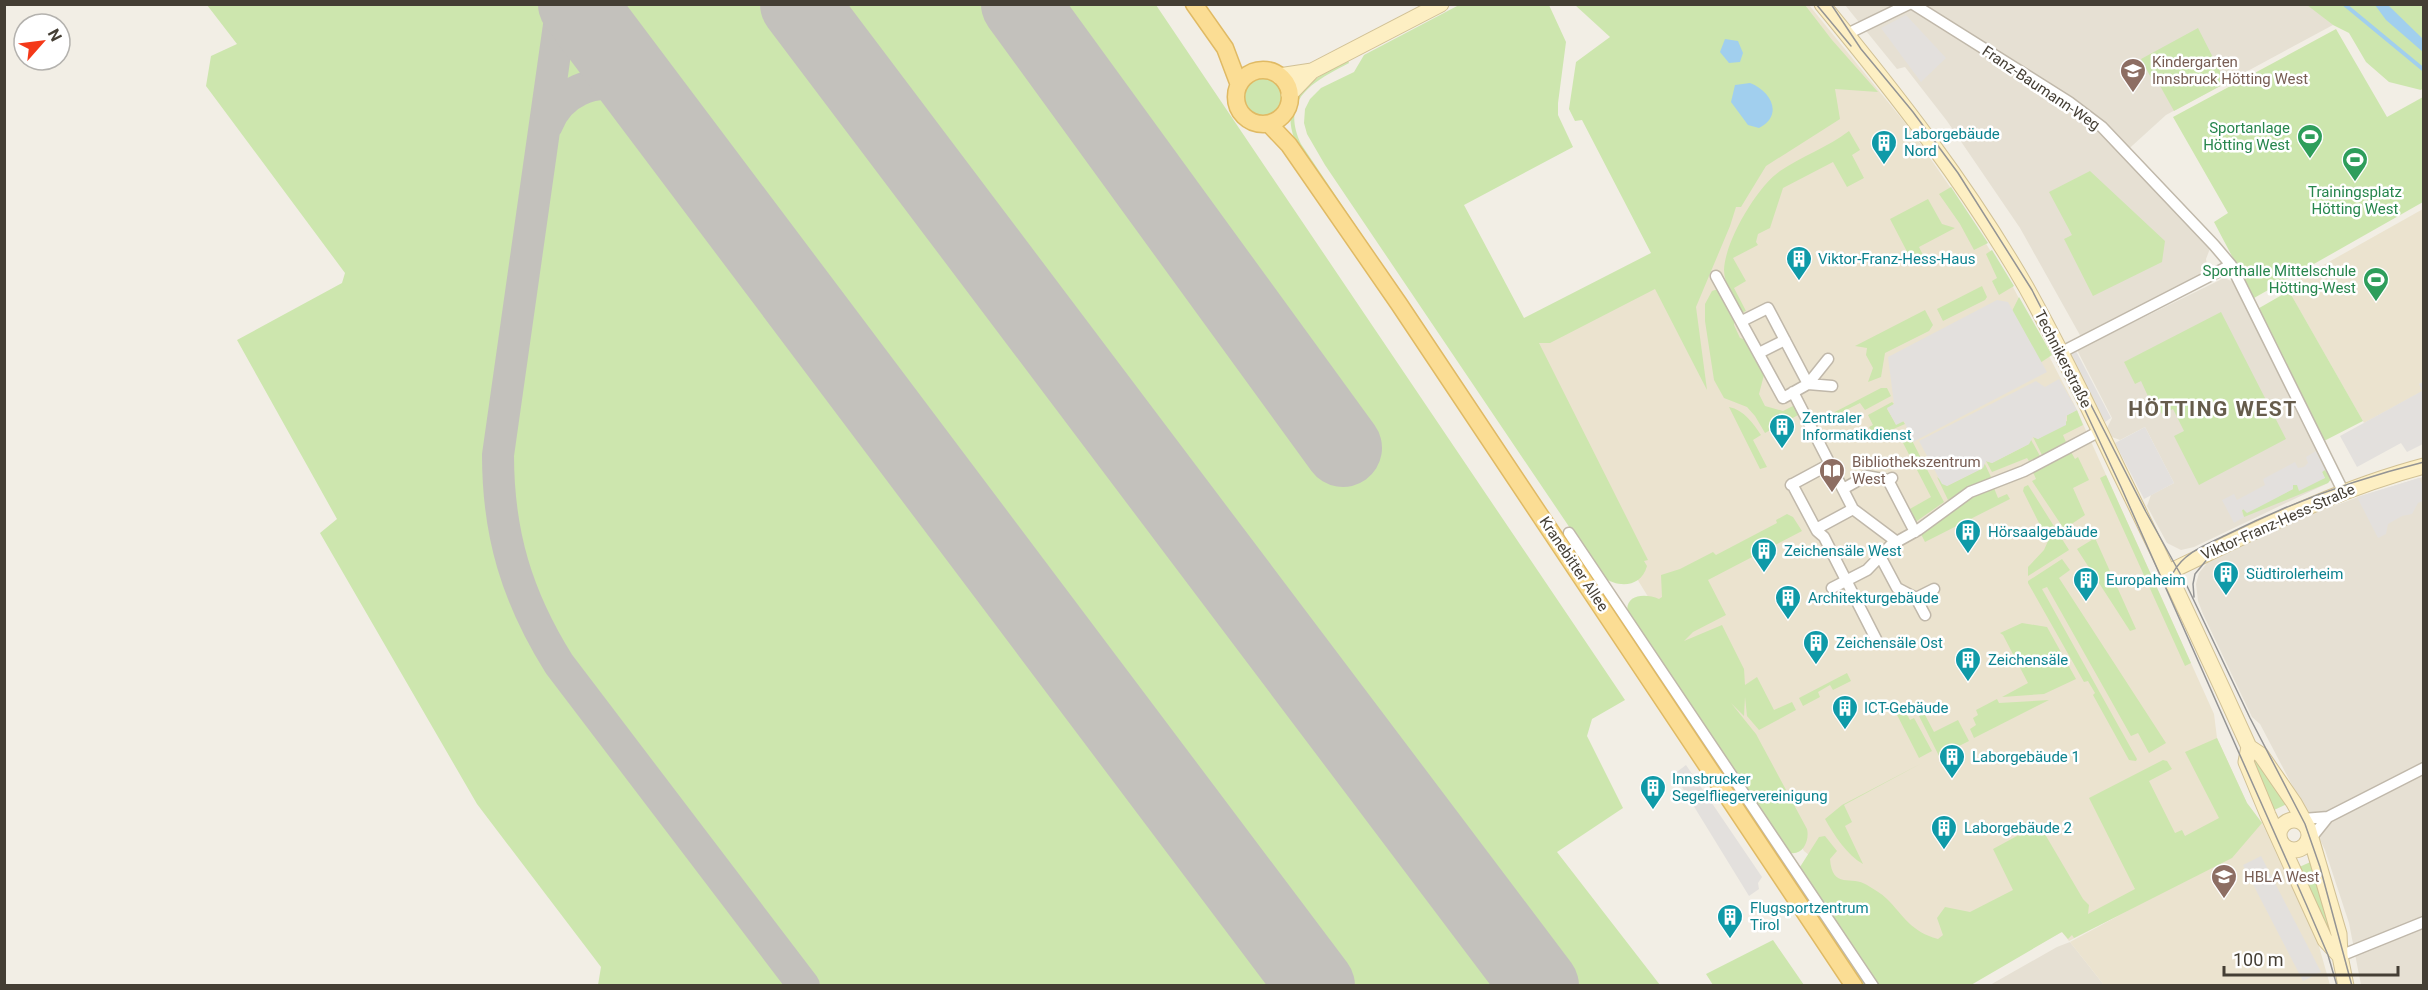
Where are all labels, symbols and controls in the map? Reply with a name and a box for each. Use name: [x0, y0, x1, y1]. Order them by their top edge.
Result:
north arrow: [12, 12, 72, 72]
text: N: [44, 26, 66, 45]
street label: Franz-Baumann-Weg: [1979, 42, 2103, 134]
place label: Kindergarten Innsbruck Hötting West: [2152, 53, 2308, 88]
school or university icon: Kindergarten Innsbruck Hötting West: [2118, 56, 2148, 94]
place label: Sportanlage Hötting West: [2203, 119, 2290, 154]
sports icon: Sportanlage Hötting West: [2295, 122, 2325, 160]
place label: Laborgebäude Nord: [1904, 125, 2000, 160]
building icon: Laborgebäude Nord: [1869, 128, 1899, 166]
sports icon: Trainingsplatz Hötting West: [2340, 145, 2370, 183]
place label: Trainingsplatz Hötting West: [2308, 183, 2402, 218]
building icon: Viktor-Franz-Hess-Haus: [1784, 244, 1814, 282]
place label: Viktor-Franz-Hess-Haus: [1818, 250, 1975, 268]
place label: Sporthalle Mittelschule Hötting-West: [2202, 262, 2356, 297]
sports icon: Sporthalle Mittelschule Hötting-West: [2361, 265, 2391, 303]
street label: Technikerstraße: [2031, 307, 2095, 411]
district label: HÖTTING WEST: [2128, 397, 2298, 421]
place label: Zentraler Informatikdienst: [1802, 409, 1912, 444]
building icon: Zentraler Informatikdienst: [1767, 412, 1797, 450]
place label: Bibliothekszentrum West: [1852, 453, 1981, 488]
library icon: Bibliothekszentrum West: [1817, 456, 1847, 494]
street label: Viktor-Franz-Hess-Straße: [2198, 480, 2358, 564]
street label: Kranebitter Allee: [1536, 513, 1612, 615]
building icon: Hörsaalgebäude: [1953, 517, 1983, 555]
place label: Hörsaalgebäude: [1988, 523, 2098, 541]
building icon: Zeichensäle West: [1749, 536, 1779, 574]
place label: Zeichensäle West: [1784, 542, 1902, 560]
building icon: Südtirolerheim: [2211, 559, 2241, 597]
building icon: Europaheim: [2071, 565, 2101, 603]
place label: Südtirolerheim: [2246, 565, 2343, 583]
place label: Europaheim: [2106, 571, 2186, 589]
building icon: Architekturgebäude: [1773, 583, 1803, 621]
place label: Architekturgebäude: [1808, 589, 1939, 607]
building icon: Zeichensäle Ost: [1801, 628, 1831, 666]
place label: Zeichensäle Ost: [1836, 634, 1943, 652]
building icon: Zeichensäle: [1953, 645, 1983, 683]
place label: Zeichensäle: [1988, 651, 2068, 669]
building icon: ICT-Gebäude: [1830, 693, 1860, 731]
place label: ICT-Gebäude: [1864, 699, 1949, 717]
building icon: Laborgebäude 1: [1937, 742, 1967, 780]
place label: Laborgebäude 1: [1972, 748, 2080, 766]
place label: Innsbrucker Segelfliegervereinigung: [1672, 770, 1828, 805]
building icon: Innsbrucker Segelfliegervereinigung: [1638, 773, 1668, 811]
building icon: Laborgebäude 2: [1929, 813, 1959, 851]
place label: Laborgebäude 2: [1964, 819, 2072, 837]
school or university icon: HBLA West: [2209, 862, 2239, 900]
place label: HBLA West: [2244, 868, 2320, 886]
place label: Flugsportzentrum Tirol: [1750, 899, 1869, 934]
building icon: Flugsportzentrum Tirol: [1715, 902, 1745, 940]
scale bar: [2224, 939, 2398, 977]
text: 100 m: [2233, 949, 2284, 970]

